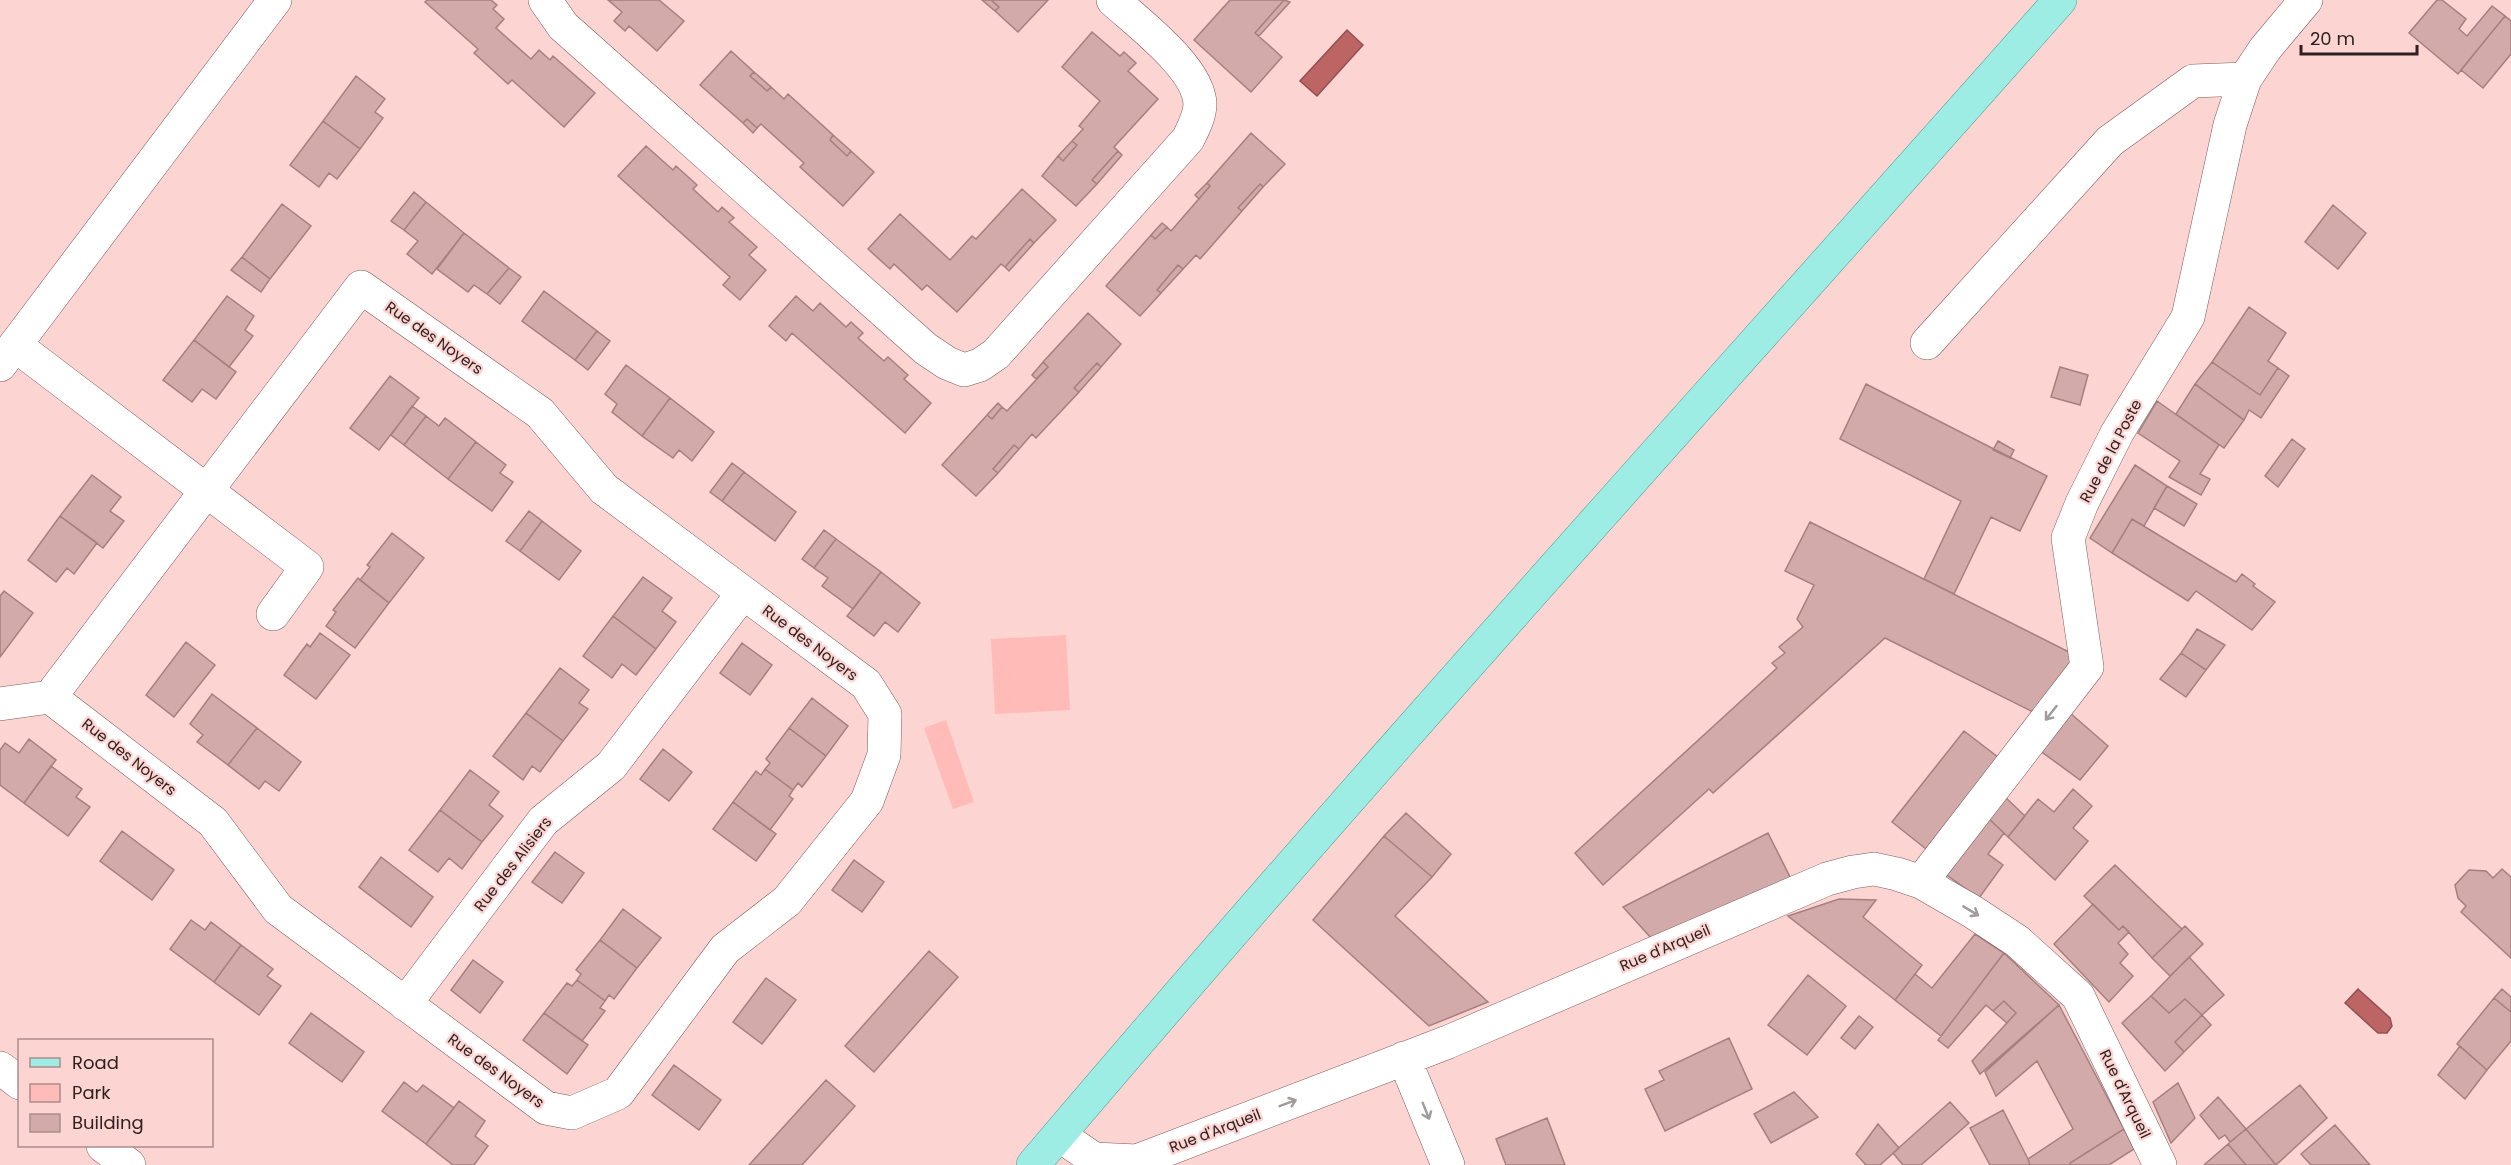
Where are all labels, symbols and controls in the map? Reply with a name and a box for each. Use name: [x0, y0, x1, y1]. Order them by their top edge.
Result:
scale bar: [2301, 18, 2416, 56]
text: 20 m: [2310, 26, 2355, 51]
street label: Rue des Noyers: [381, 296, 487, 379]
street label: Rue de la Poste: [2074, 395, 2147, 506]
street label: Rue des Noyers: [758, 600, 863, 686]
one-way arrow: [2045, 705, 2058, 721]
street label: Rue des Noyers: [78, 713, 181, 800]
street label: Rue des Alisiers: [469, 812, 556, 915]
one-way arrow: [1962, 906, 1979, 918]
street label: Rue d'Arqueil: [1616, 919, 1713, 976]
street label: Rue des Noyers: [444, 1028, 549, 1113]
legend: [18, 1039, 213, 1147]
street label: Rue d'Arqueil: [2095, 1046, 2156, 1142]
text: Road: [72, 1050, 119, 1075]
text: Park: [72, 1080, 111, 1105]
one-way arrow: [1278, 1096, 1297, 1107]
one-way arrow: [1421, 1102, 1432, 1120]
street label: Rue d'Arqueil: [1166, 1103, 1264, 1158]
text: Building: [72, 1110, 144, 1135]

